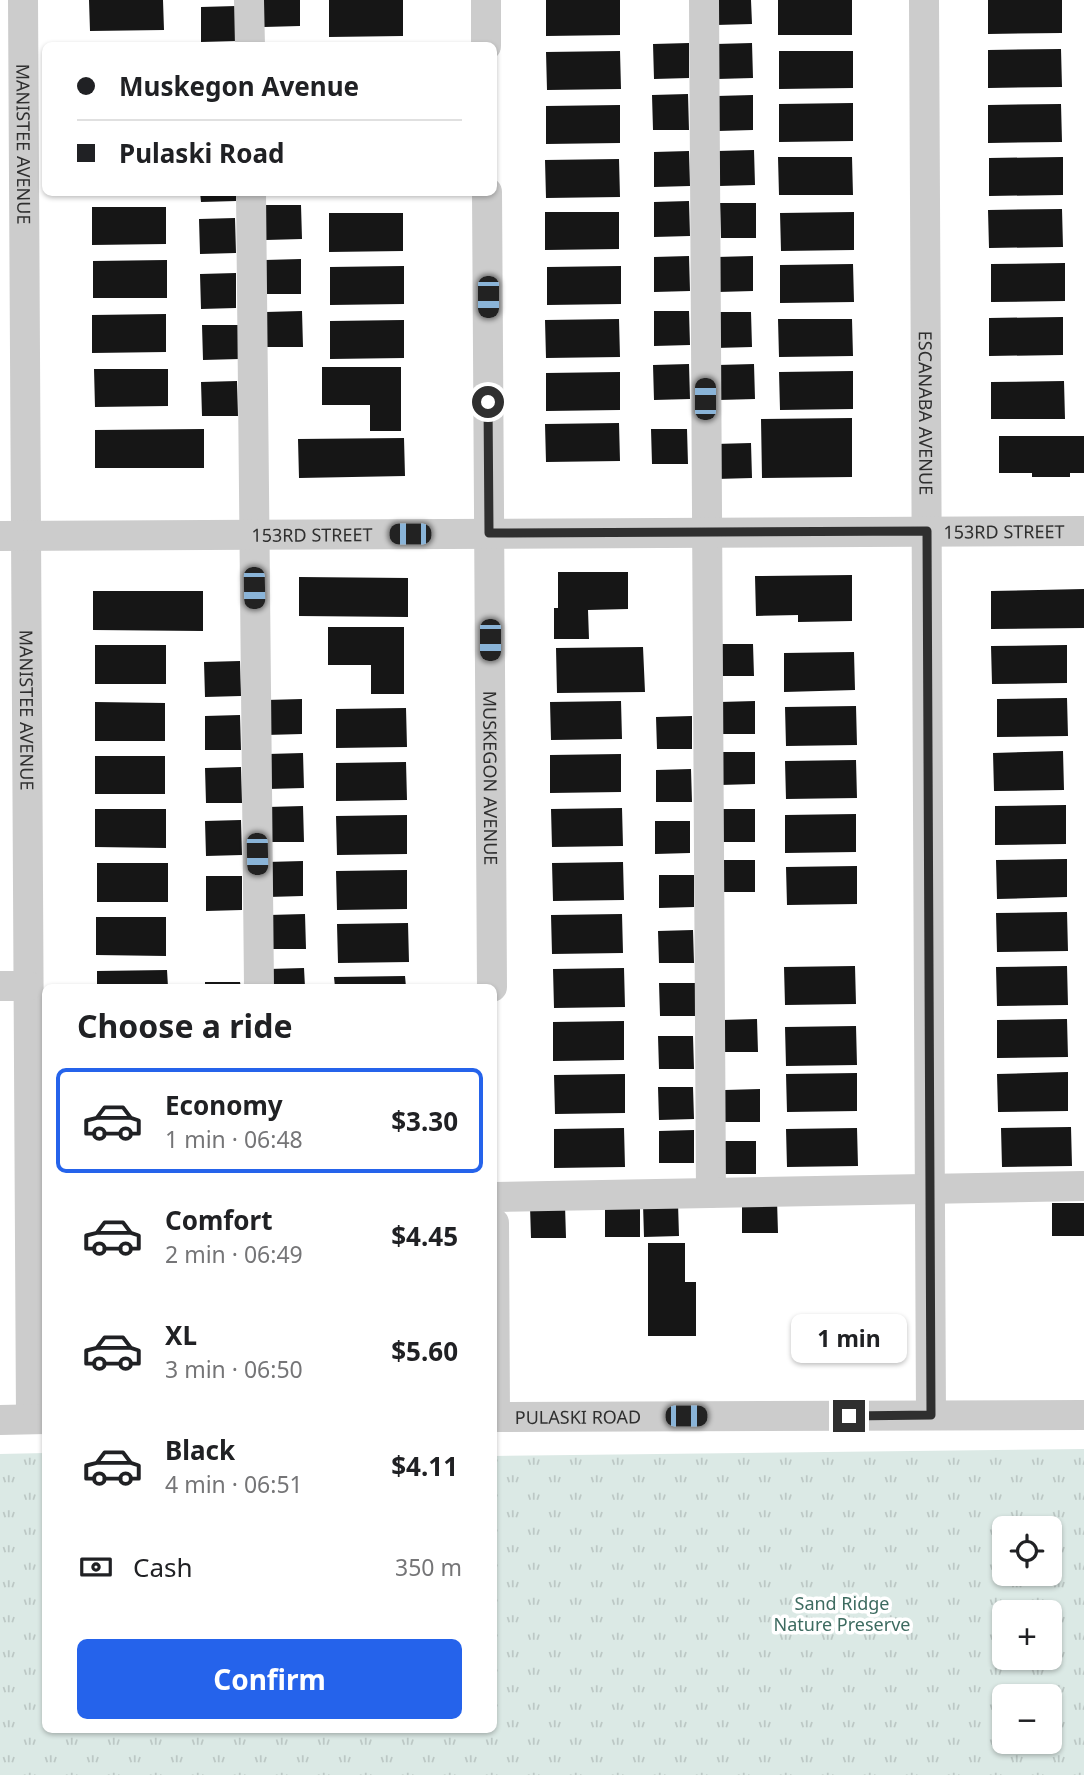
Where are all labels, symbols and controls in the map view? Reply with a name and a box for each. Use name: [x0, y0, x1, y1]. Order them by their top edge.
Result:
street label: MANISTEE AVENUE: [11, 64, 36, 224]
text: Muskegon Avenue: [119, 68, 359, 104]
text: Pulaski Road: [119, 135, 284, 171]
car: [478, 276, 499, 318]
street label: ESCANABA AVENUE: [914, 331, 938, 495]
car: [695, 378, 716, 420]
route start: [472, 386, 504, 418]
street label: 153RD STREET: [943, 519, 1065, 544]
street label: 153RD STREET: [251, 522, 373, 547]
car: [390, 524, 432, 545]
car: [244, 567, 265, 609]
car: [480, 619, 501, 661]
street label: MANISTEE AVENUE: [15, 630, 39, 790]
street label: MUSKEGON AVENUE: [478, 691, 503, 865]
car: [247, 833, 268, 875]
text: Choose a ride: [77, 1004, 293, 1047]
text: Economy: [165, 1087, 283, 1123]
icon: car: [81, 1089, 144, 1152]
text: $3.30: [391, 1103, 458, 1139]
text: 1 min · 06:48: [165, 1123, 303, 1155]
text: Comfort: [165, 1202, 273, 1238]
icon: car: [81, 1204, 144, 1267]
text: $4.45: [391, 1218, 458, 1254]
text: 2 min · 06:49: [165, 1238, 303, 1270]
callout: 1 min: [791, 1314, 907, 1364]
text: XL: [165, 1317, 197, 1353]
icon: car: [81, 1319, 144, 1382]
text: 1 min: [817, 1322, 881, 1354]
text: $5.60: [391, 1333, 458, 1369]
text: 3 min · 06:50: [165, 1353, 303, 1385]
route end: [833, 1400, 865, 1432]
street label: PULASKI ROAD: [515, 1405, 641, 1429]
car: [666, 1406, 708, 1427]
text: Black: [165, 1432, 235, 1468]
icon: car: [81, 1434, 144, 1497]
text: $4.11: [391, 1448, 458, 1484]
text: 4 min · 06:51: [165, 1468, 303, 1500]
map controls: [992, 1516, 1062, 1754]
button: locate: [992, 1516, 1062, 1586]
icon: cash: [77, 1548, 115, 1586]
text: Cash: [133, 1549, 193, 1585]
text: 350 m: [395, 1551, 462, 1583]
park label: Sand Ridge Nature Preserve: [774, 1591, 910, 1636]
button: +: [992, 1600, 1062, 1670]
button: Confirm: [77, 1639, 462, 1719]
button: −: [992, 1684, 1062, 1754]

